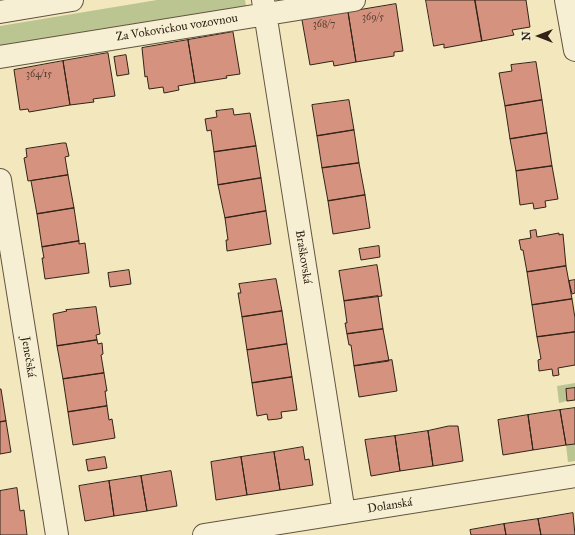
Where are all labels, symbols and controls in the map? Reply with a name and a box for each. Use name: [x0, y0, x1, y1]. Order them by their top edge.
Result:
street label: Za Vokovickou vozovnou: [115, 11, 239, 45]
house number: 369/5: [362, 12, 384, 24]
north arrow: [519, 16, 559, 56]
house number: 368/7: [313, 19, 335, 31]
text: N: [520, 31, 533, 41]
house number: 364/15: [26, 69, 52, 81]
street label: Braškovská: [292, 229, 314, 285]
street label: Jenečská: [18, 336, 38, 378]
street label: Dolanská: [366, 495, 414, 517]

